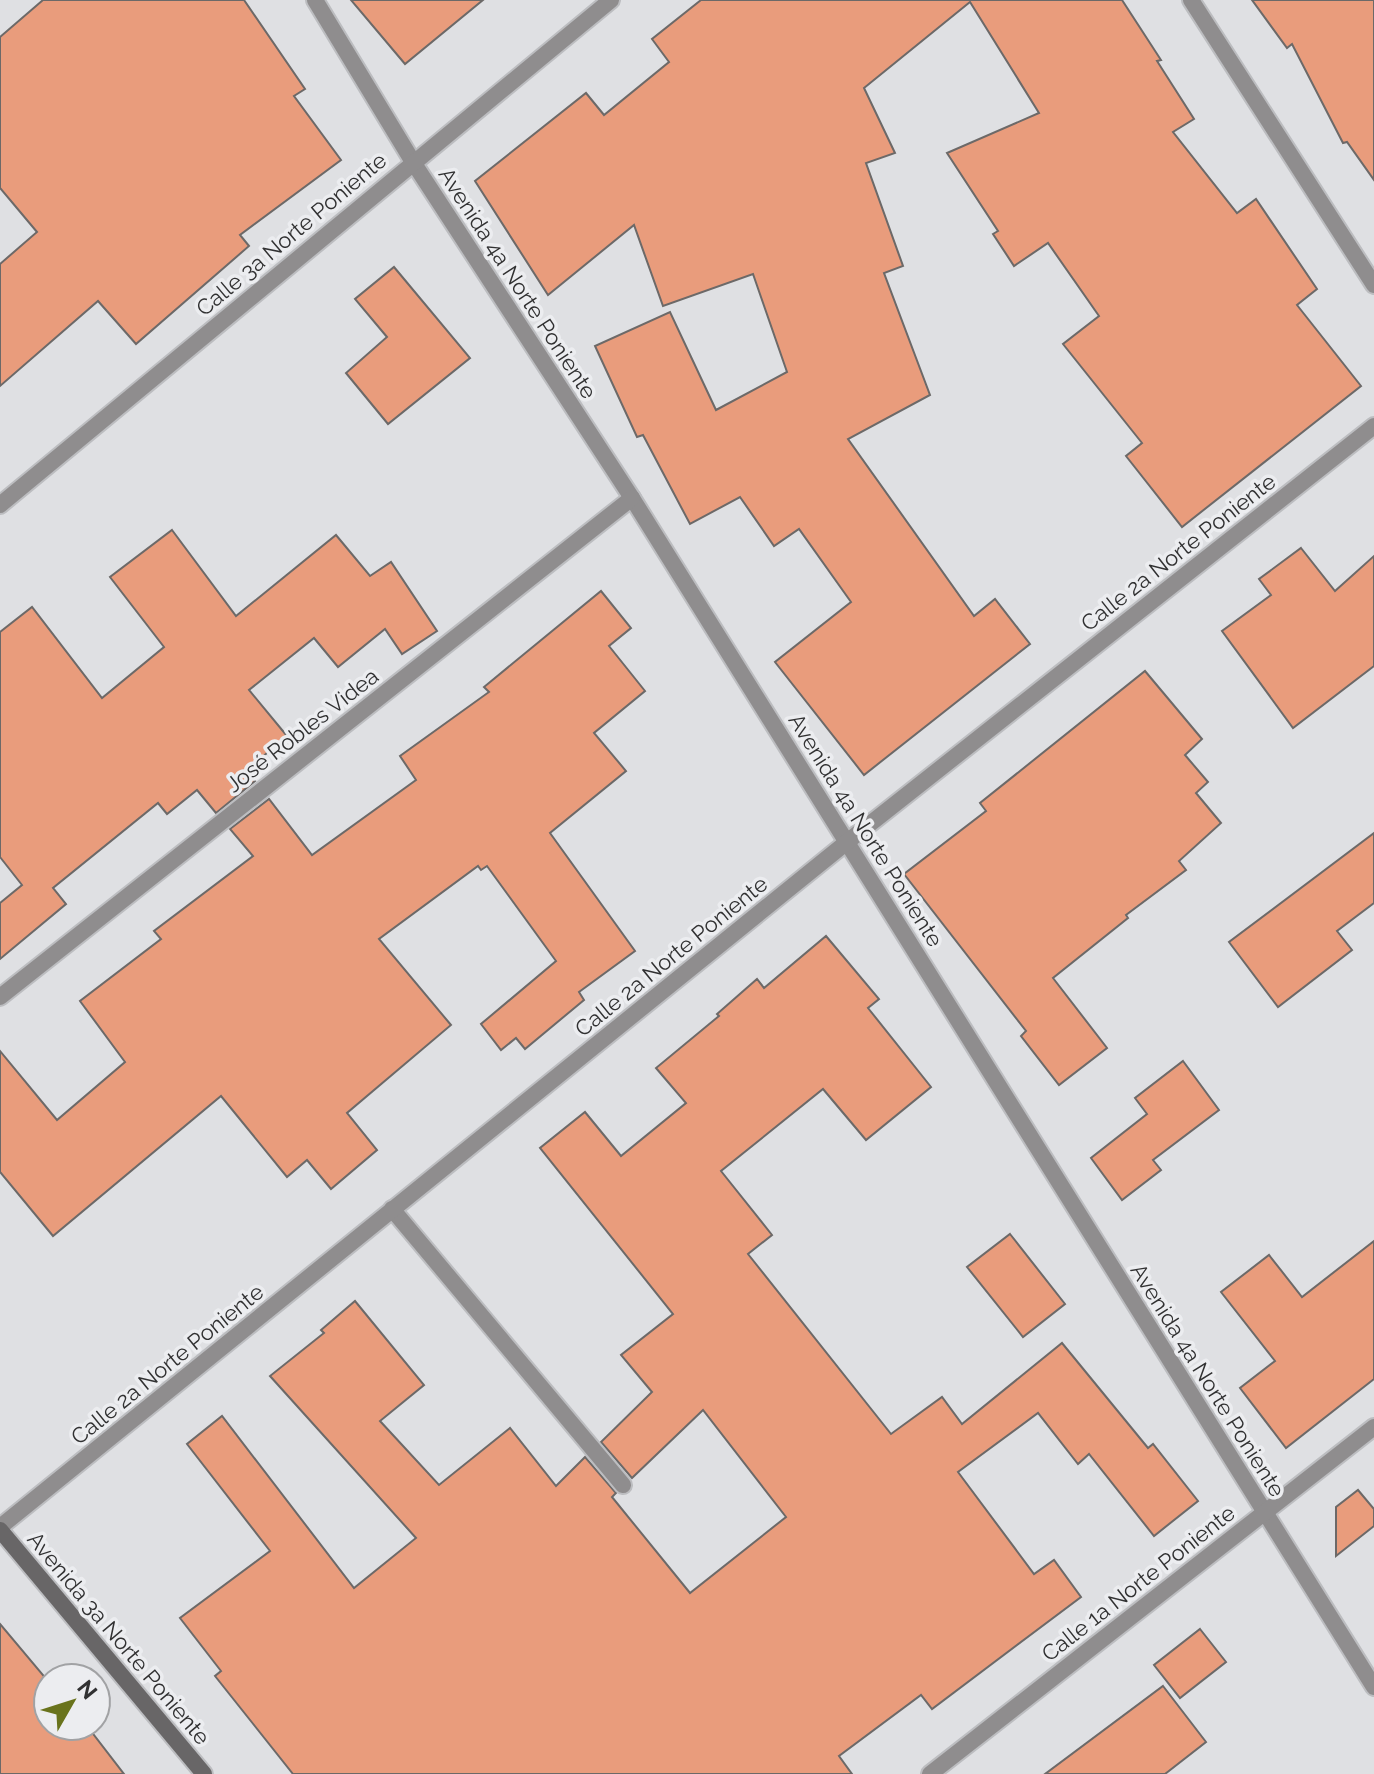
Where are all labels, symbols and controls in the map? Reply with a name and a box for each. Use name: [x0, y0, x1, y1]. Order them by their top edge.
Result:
street label: Calle 3a Norte Poniente: [191, 147, 391, 321]
street label: Avenida 4a Norte Poniente: [434, 163, 603, 403]
street label: Calle 2a Norte Poniente: [1075, 468, 1281, 636]
street label: José Robles Videa: [221, 662, 383, 798]
street label: Avenida 4a Norte Poniente: [783, 709, 949, 952]
street label: Calle 2a Norte Poniente: [570, 870, 772, 1042]
street label: Avenida 4a Norte Poniente: [1125, 1259, 1291, 1502]
street label: Calle 2a Norte Poniente: [66, 1278, 268, 1450]
street label: Calle 1a Norte Poniente: [1036, 1500, 1240, 1666]
street label: Avenida 3a Norte Poniente: [22, 1526, 216, 1750]
north arrow: [32, 1662, 112, 1742]

